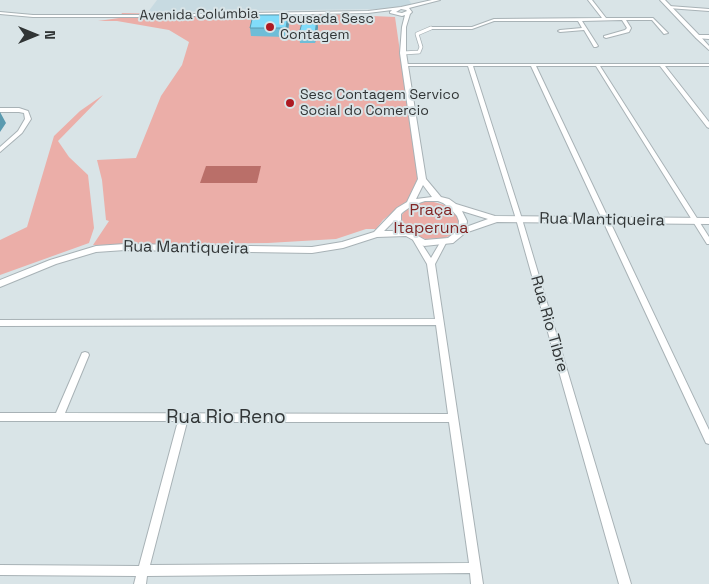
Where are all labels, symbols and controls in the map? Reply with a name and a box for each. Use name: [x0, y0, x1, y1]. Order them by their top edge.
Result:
street label: Avenida Colúmbia: [139, 6, 259, 24]
north arrow: [10, 10, 60, 60]
place label: Pousada Sesc Contagem: [280, 11, 374, 44]
marker: Pousada Sesc Contagem: [264, 21, 276, 33]
text: N: [41, 30, 59, 40]
place label: Sesc Contagem Servico Social do Comercio: [300, 87, 460, 120]
marker: Sesc Contagem Servico Social do Comercio: [284, 97, 296, 109]
park label: Praça Itaperuna: [393, 201, 469, 239]
street label: Rua Mantiqueira: [539, 209, 665, 231]
street label: Rua Mantiqueira: [123, 237, 249, 259]
street label: Rua Rio Tibre: [526, 273, 572, 375]
street label: Rua Rio Reno: [166, 407, 286, 429]

